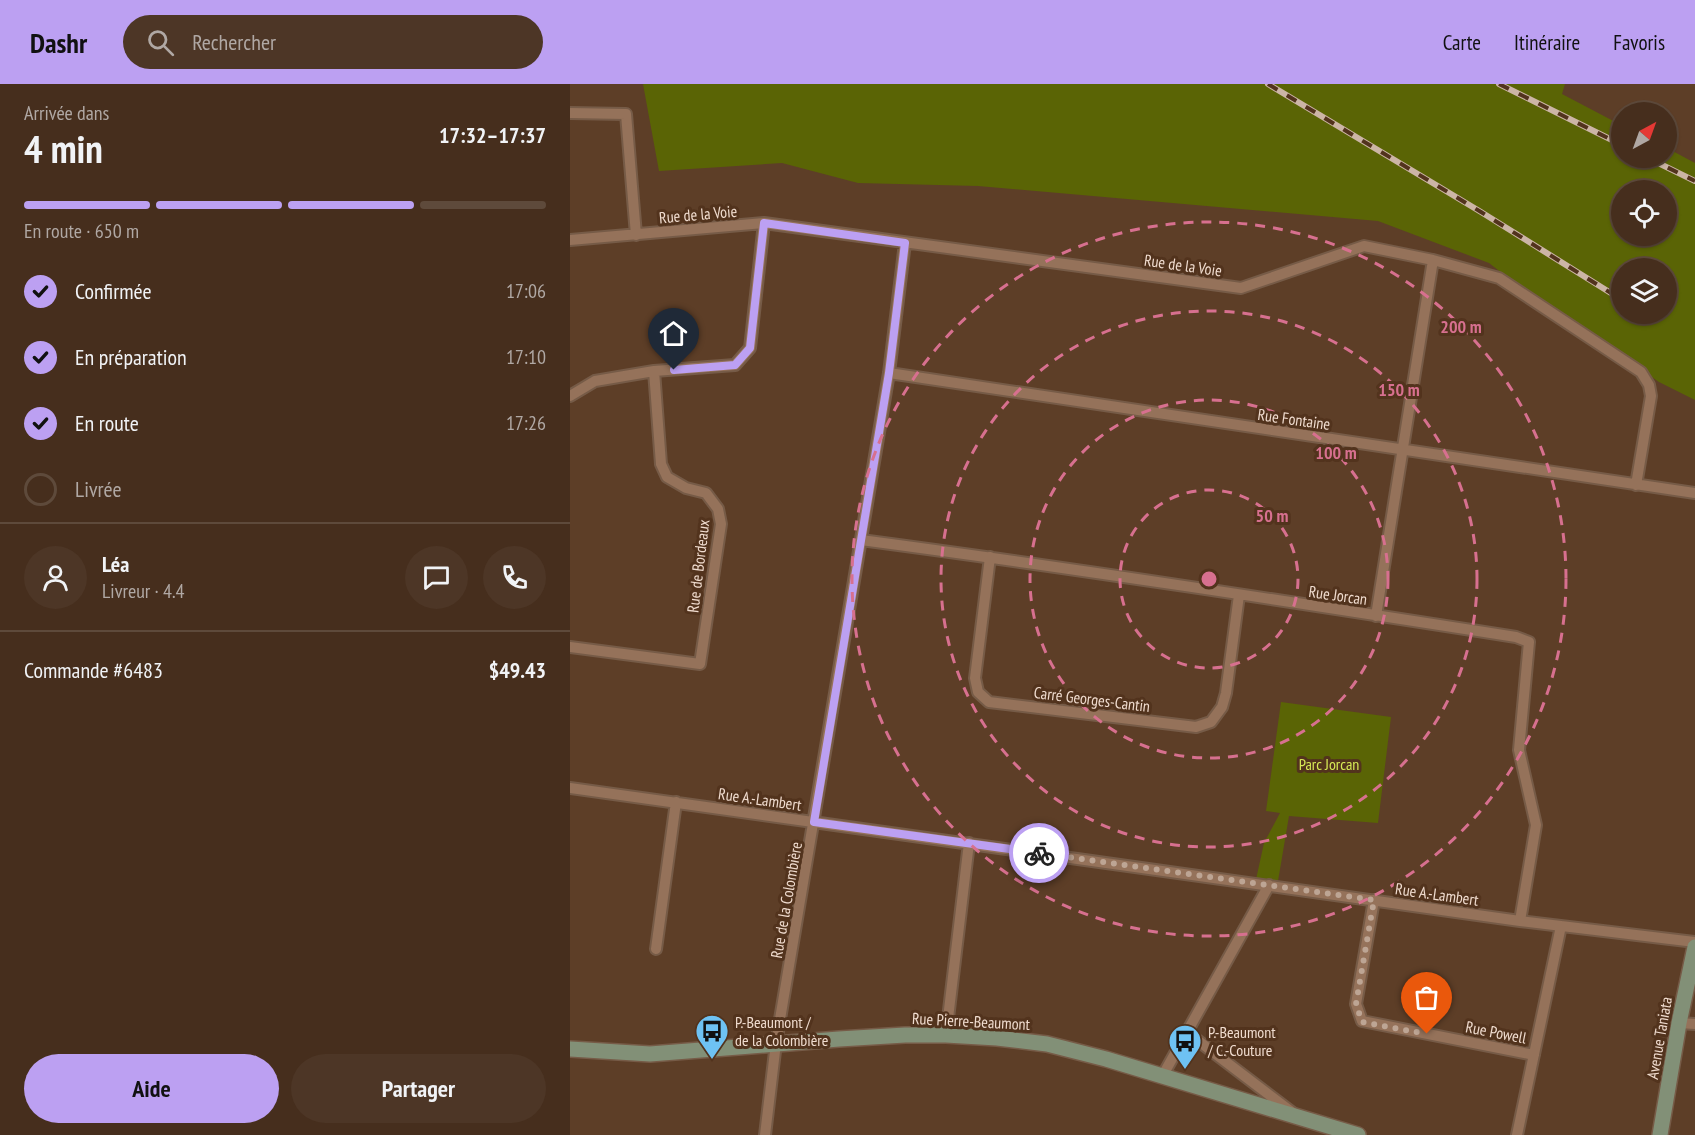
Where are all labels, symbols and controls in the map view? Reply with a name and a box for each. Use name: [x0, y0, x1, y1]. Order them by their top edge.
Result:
search box: [123, 15, 543, 69]
text: Dashr: [30, 24, 87, 61]
icon: search: [144, 26, 177, 59]
text: Rechercher: [192, 28, 276, 56]
text: Carte: [1443, 29, 1481, 56]
text: Itinéraire: [1514, 29, 1580, 56]
text: Favoris: [1613, 29, 1665, 56]
text: Arrivée dans: [24, 100, 109, 126]
north arrow: [1611, 102, 1677, 168]
map controls: [1611, 102, 1677, 324]
text: 17:32–17:37: [439, 121, 546, 149]
text: 4 min: [24, 123, 103, 174]
button: locate: [1611, 180, 1677, 246]
street label: Rue de la Voie: [658, 201, 738, 227]
text: En route · 650 m: [24, 218, 139, 244]
street label: Rue de la Voie: [1143, 250, 1223, 280]
button: layers: [1611, 258, 1677, 324]
icon: check: [24, 275, 57, 308]
text: Confirmée: [75, 277, 152, 305]
text: 17:06: [506, 278, 546, 304]
pin: [648, 308, 699, 370]
text: 200 m: [1440, 315, 1482, 338]
icon: home: [657, 317, 690, 350]
icon: check: [24, 341, 57, 374]
text: En préparation: [75, 343, 187, 371]
text: 17:10: [506, 344, 546, 370]
text: 150 m: [1378, 378, 1420, 401]
street label: Rue Fontaine: [1256, 404, 1332, 434]
icon: check: [24, 407, 57, 440]
text: En route: [75, 409, 139, 437]
text: 17:26: [506, 410, 546, 436]
text: 100 m: [1315, 441, 1357, 464]
text: Livrée: [75, 475, 121, 503]
text: 50 m: [1256, 504, 1288, 527]
street label: Rue de Bordeaux: [682, 518, 714, 614]
button: person: [24, 546, 87, 609]
button: chat: [405, 546, 468, 609]
button: phone: [483, 546, 546, 609]
text: Léa: [102, 550, 129, 578]
centre of rings: [1199, 569, 1219, 589]
text: Livreur · 4.4: [102, 578, 185, 604]
street label: Rue Jorcan: [1307, 581, 1369, 609]
text: Commande #6483: [24, 656, 163, 684]
text: $49.43: [489, 656, 546, 684]
street label: Carré Georges-Cantin: [1033, 682, 1151, 716]
park label: Parc Jorcan: [1299, 754, 1359, 774]
street label: Rue A.-Lambert: [717, 783, 804, 815]
courier: [1009, 823, 1069, 883]
icon: bike: [1023, 837, 1056, 870]
street label: Rue de la Colombière: [766, 840, 806, 960]
street label: Rue A.-Lambert: [1394, 878, 1481, 910]
pin: [1401, 972, 1452, 1034]
icon: bag: [1410, 981, 1443, 1014]
street label: Avenue Taniata: [1642, 995, 1676, 1081]
street label: Rue Pierre-Beaumont: [911, 1008, 1031, 1034]
place label: P.-Beaumont / de la Colombière: [735, 1012, 828, 1050]
bus stop icon: P.-Beaumont / de la Colombière: [694, 1013, 730, 1060]
street label: Rue Powell: [1464, 1016, 1528, 1048]
place label: P.-Beaumont / C.-Couture: [1207, 1022, 1276, 1060]
bus stop icon: P.-Beaumont / C.-Couture: [1167, 1023, 1203, 1070]
button: Aide: [24, 1054, 279, 1123]
button: Partager: [291, 1054, 546, 1123]

